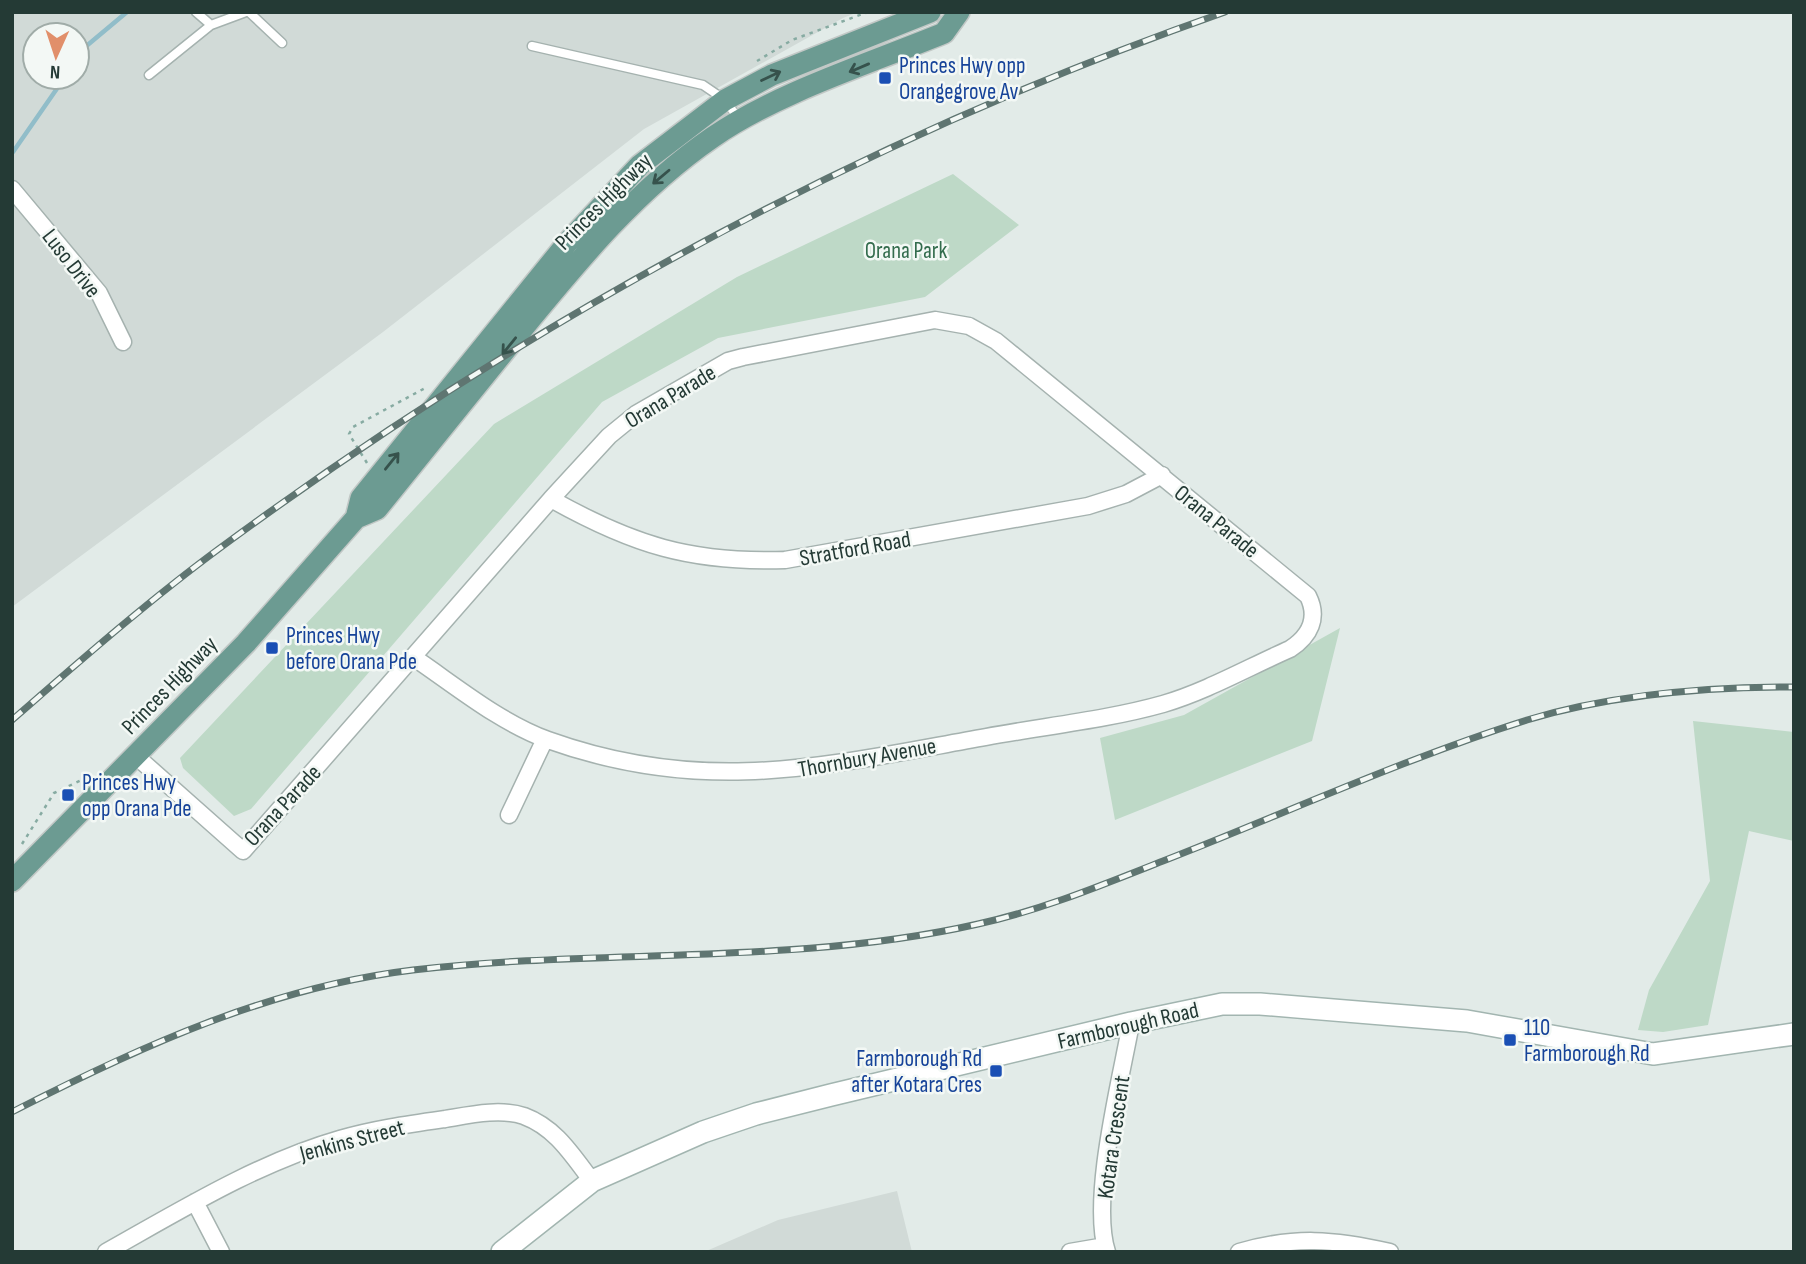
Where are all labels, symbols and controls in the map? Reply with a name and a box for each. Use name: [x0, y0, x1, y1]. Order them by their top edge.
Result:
north arrow: [21, 21, 91, 91]
place label: Princes Hwy opp Orangegrove Av: [899, 52, 1025, 106]
text: N: [50, 60, 61, 83]
one-way arrow: [849, 62, 871, 75]
one-way arrow: [760, 69, 781, 83]
marker: Princes Hwy opp Orangegrove Av: [877, 70, 893, 86]
street label: Princes Highway: [549, 147, 658, 256]
one-way arrow: [653, 169, 671, 185]
street label: Luso Drive: [36, 224, 107, 304]
park label: Orana Park: [865, 237, 947, 265]
one-way arrow: [501, 336, 517, 354]
street label: Orana Parade: [620, 359, 721, 435]
one-way arrow: [384, 453, 399, 471]
street label: Orana Parade: [1168, 479, 1264, 564]
street label: Stratford Road: [797, 525, 913, 573]
place label: Princes Hwy before Orana Pde: [286, 622, 417, 676]
street label: Princes Highway: [116, 631, 224, 741]
marker: Princes Hwy before Orana Pde: [264, 640, 280, 656]
street label: Thornbury Avenue: [796, 732, 938, 784]
street label: Orana Parade: [238, 759, 327, 852]
place label: Princes Hwy opp Orana Pde: [82, 769, 192, 823]
marker: Princes Hwy opp Orana Pde: [60, 787, 76, 803]
street label: Farmborough Road: [1055, 996, 1202, 1056]
place label: 110 Farmborough Rd: [1524, 1014, 1650, 1068]
marker: 110 Farmborough Rd: [1502, 1032, 1518, 1048]
place label: Farmborough Rd after Kotara Cres: [851, 1045, 982, 1099]
marker: Farmborough Rd after Kotara Cres: [988, 1063, 1004, 1079]
street label: Kotara Crescent: [1091, 1074, 1136, 1201]
street label: Jenkins Street: [296, 1114, 408, 1169]

